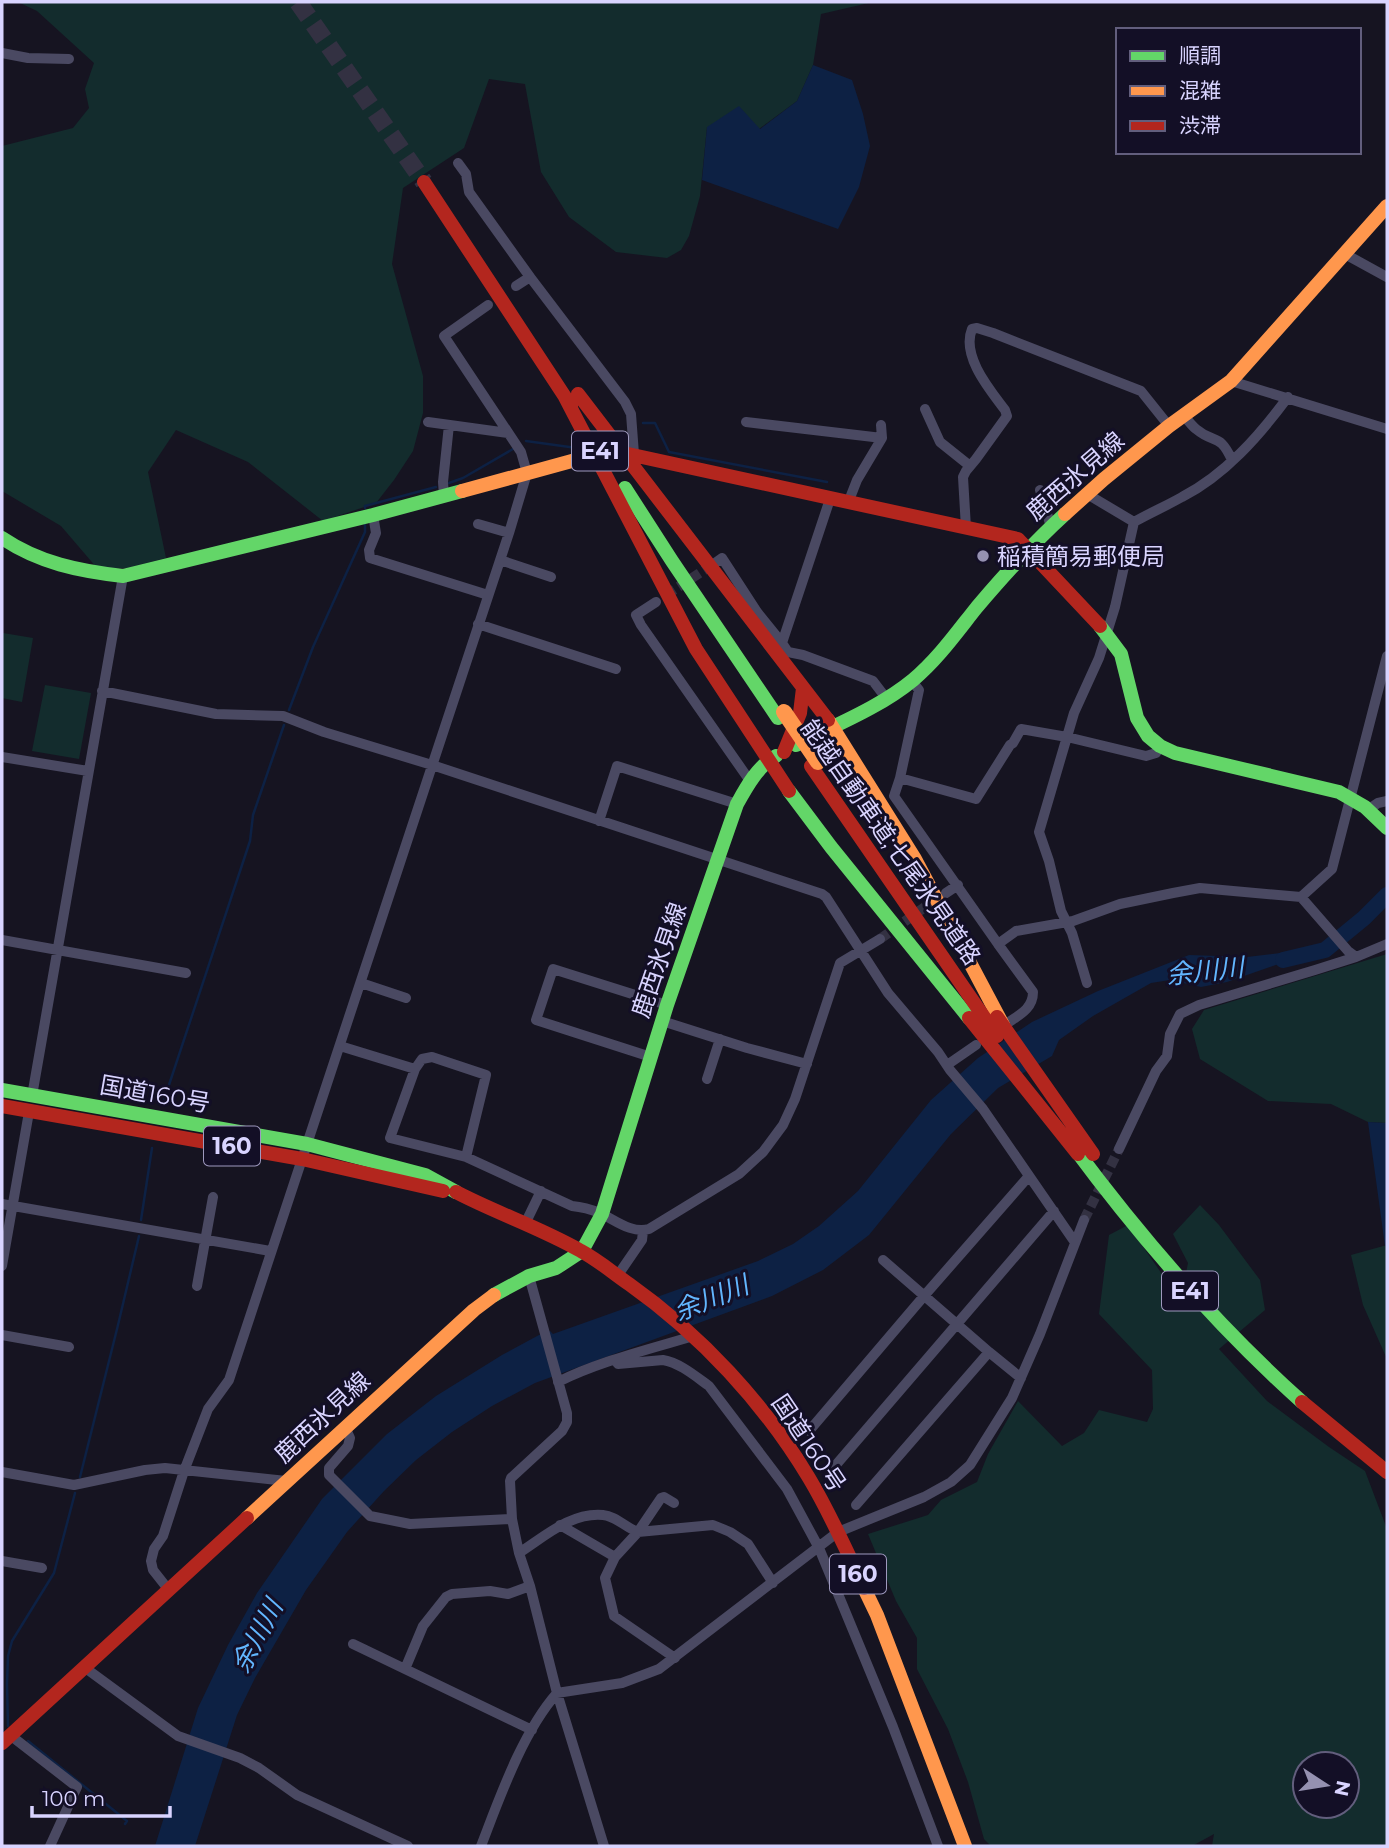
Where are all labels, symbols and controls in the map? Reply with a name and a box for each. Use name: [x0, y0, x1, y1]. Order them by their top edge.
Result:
legend: [1116, 28, 1361, 154]
text: 順調: [1179, 43, 1221, 68]
text: 混雑: [1179, 78, 1221, 103]
text: 渋滞: [1179, 113, 1221, 138]
street label: 鹿西氷見線: [1020, 426, 1130, 526]
road number: E41: [572, 432, 628, 471]
place label: 稲積簡易郵便局: [997, 542, 1165, 571]
marker: 稲積簡易郵便局: [975, 548, 991, 564]
street label: 能越自動車道;七尾氷見道路: [795, 714, 987, 970]
street label: 鹿西氷見線: [626, 899, 692, 1021]
water label: 余川川: [1165, 951, 1248, 991]
street label: 国道160号: [98, 1070, 212, 1118]
road number: 160: [204, 1126, 260, 1166]
water label: 余川川: [669, 1267, 756, 1327]
road number: E41: [1162, 1272, 1218, 1310]
street label: 鹿西氷見線: [268, 1365, 376, 1469]
street label: 国道160号: [766, 1389, 852, 1497]
road number: 160: [830, 1554, 886, 1594]
water label: 余川川: [225, 1591, 291, 1678]
north arrow: [1291, 1750, 1361, 1820]
scale bar: [32, 1774, 170, 1818]
text: N: [1329, 1779, 1355, 1798]
text: 100 m: [42, 1786, 105, 1811]

